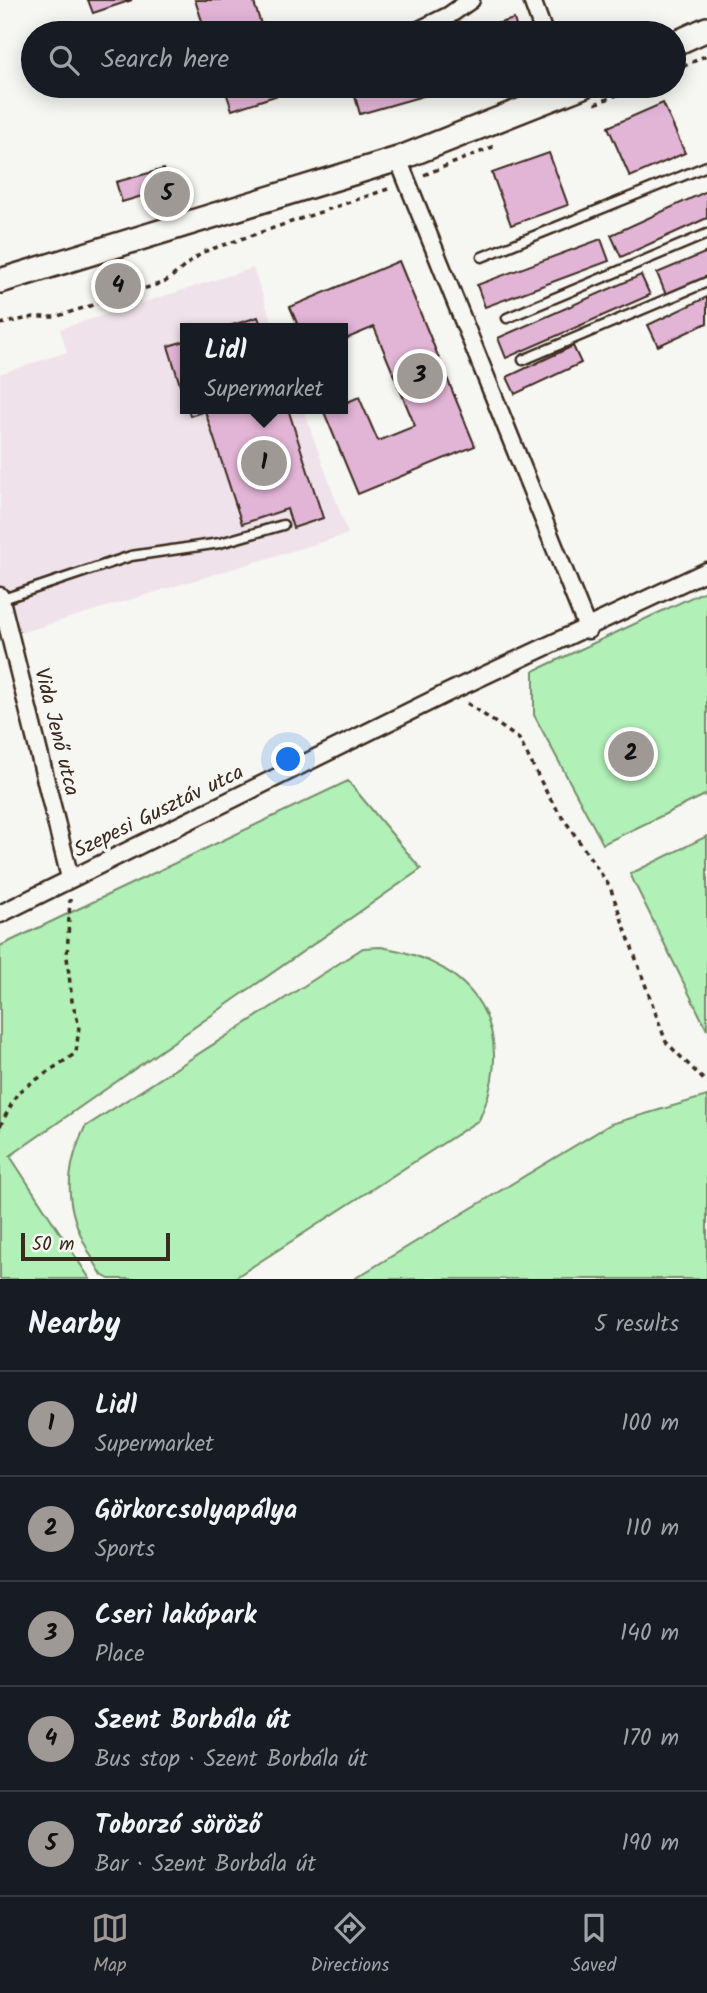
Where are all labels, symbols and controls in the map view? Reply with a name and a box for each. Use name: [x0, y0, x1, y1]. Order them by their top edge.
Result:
search box: [21, 21, 686, 98]
text: Search here: [101, 39, 229, 81]
icon: search: [45, 41, 83, 79]
pin: 5: [144, 168, 190, 220]
pin: 4: [95, 260, 141, 312]
popup: [180, 323, 348, 414]
text: Lidl: [205, 330, 246, 372]
pin: 3: [397, 350, 443, 402]
text: Supermarket: [205, 372, 323, 408]
pin: 1: [241, 437, 287, 489]
street label: Vida Jenő utca: [24, 665, 88, 799]
pin: 2: [608, 728, 654, 780]
your location: [271, 742, 305, 776]
street label: Szepesi Gusztáv utca: [68, 756, 250, 868]
scale bar: [21, 1230, 170, 1262]
text: 50 m: [32, 1230, 74, 1260]
text: Nearby: [28, 1301, 120, 1349]
text: 5 results: [594, 1307, 679, 1343]
text: Lidl: [95, 1385, 137, 1427]
text: 1: [48, 1406, 54, 1442]
text: 100 m: [621, 1406, 679, 1442]
text: Supermarket: [95, 1427, 214, 1463]
text: Görkorcsolyapálya: [95, 1490, 297, 1532]
text: 2: [44, 1511, 58, 1547]
text: 110 m: [626, 1511, 679, 1547]
text: Sports: [95, 1532, 155, 1568]
text: Cseri lakópark: [95, 1595, 256, 1637]
text: 3: [45, 1616, 57, 1652]
text: 140 m: [620, 1616, 679, 1652]
text: Place: [95, 1637, 145, 1673]
text: Szent Borbála út: [95, 1700, 291, 1742]
text: 4: [45, 1721, 57, 1757]
text: 170 m: [622, 1721, 679, 1757]
text: Bus stop · Szent Borbála út: [95, 1742, 368, 1778]
text: Toborzó söröző: [95, 1805, 261, 1847]
text: 5: [45, 1826, 57, 1862]
text: 190 m: [622, 1826, 679, 1862]
text: Bar · Szent Borbála út: [95, 1847, 316, 1883]
tab: Map: [91, 1909, 129, 1981]
tab: Directions: [311, 1909, 389, 1981]
tab: Saved: [571, 1909, 616, 1981]

